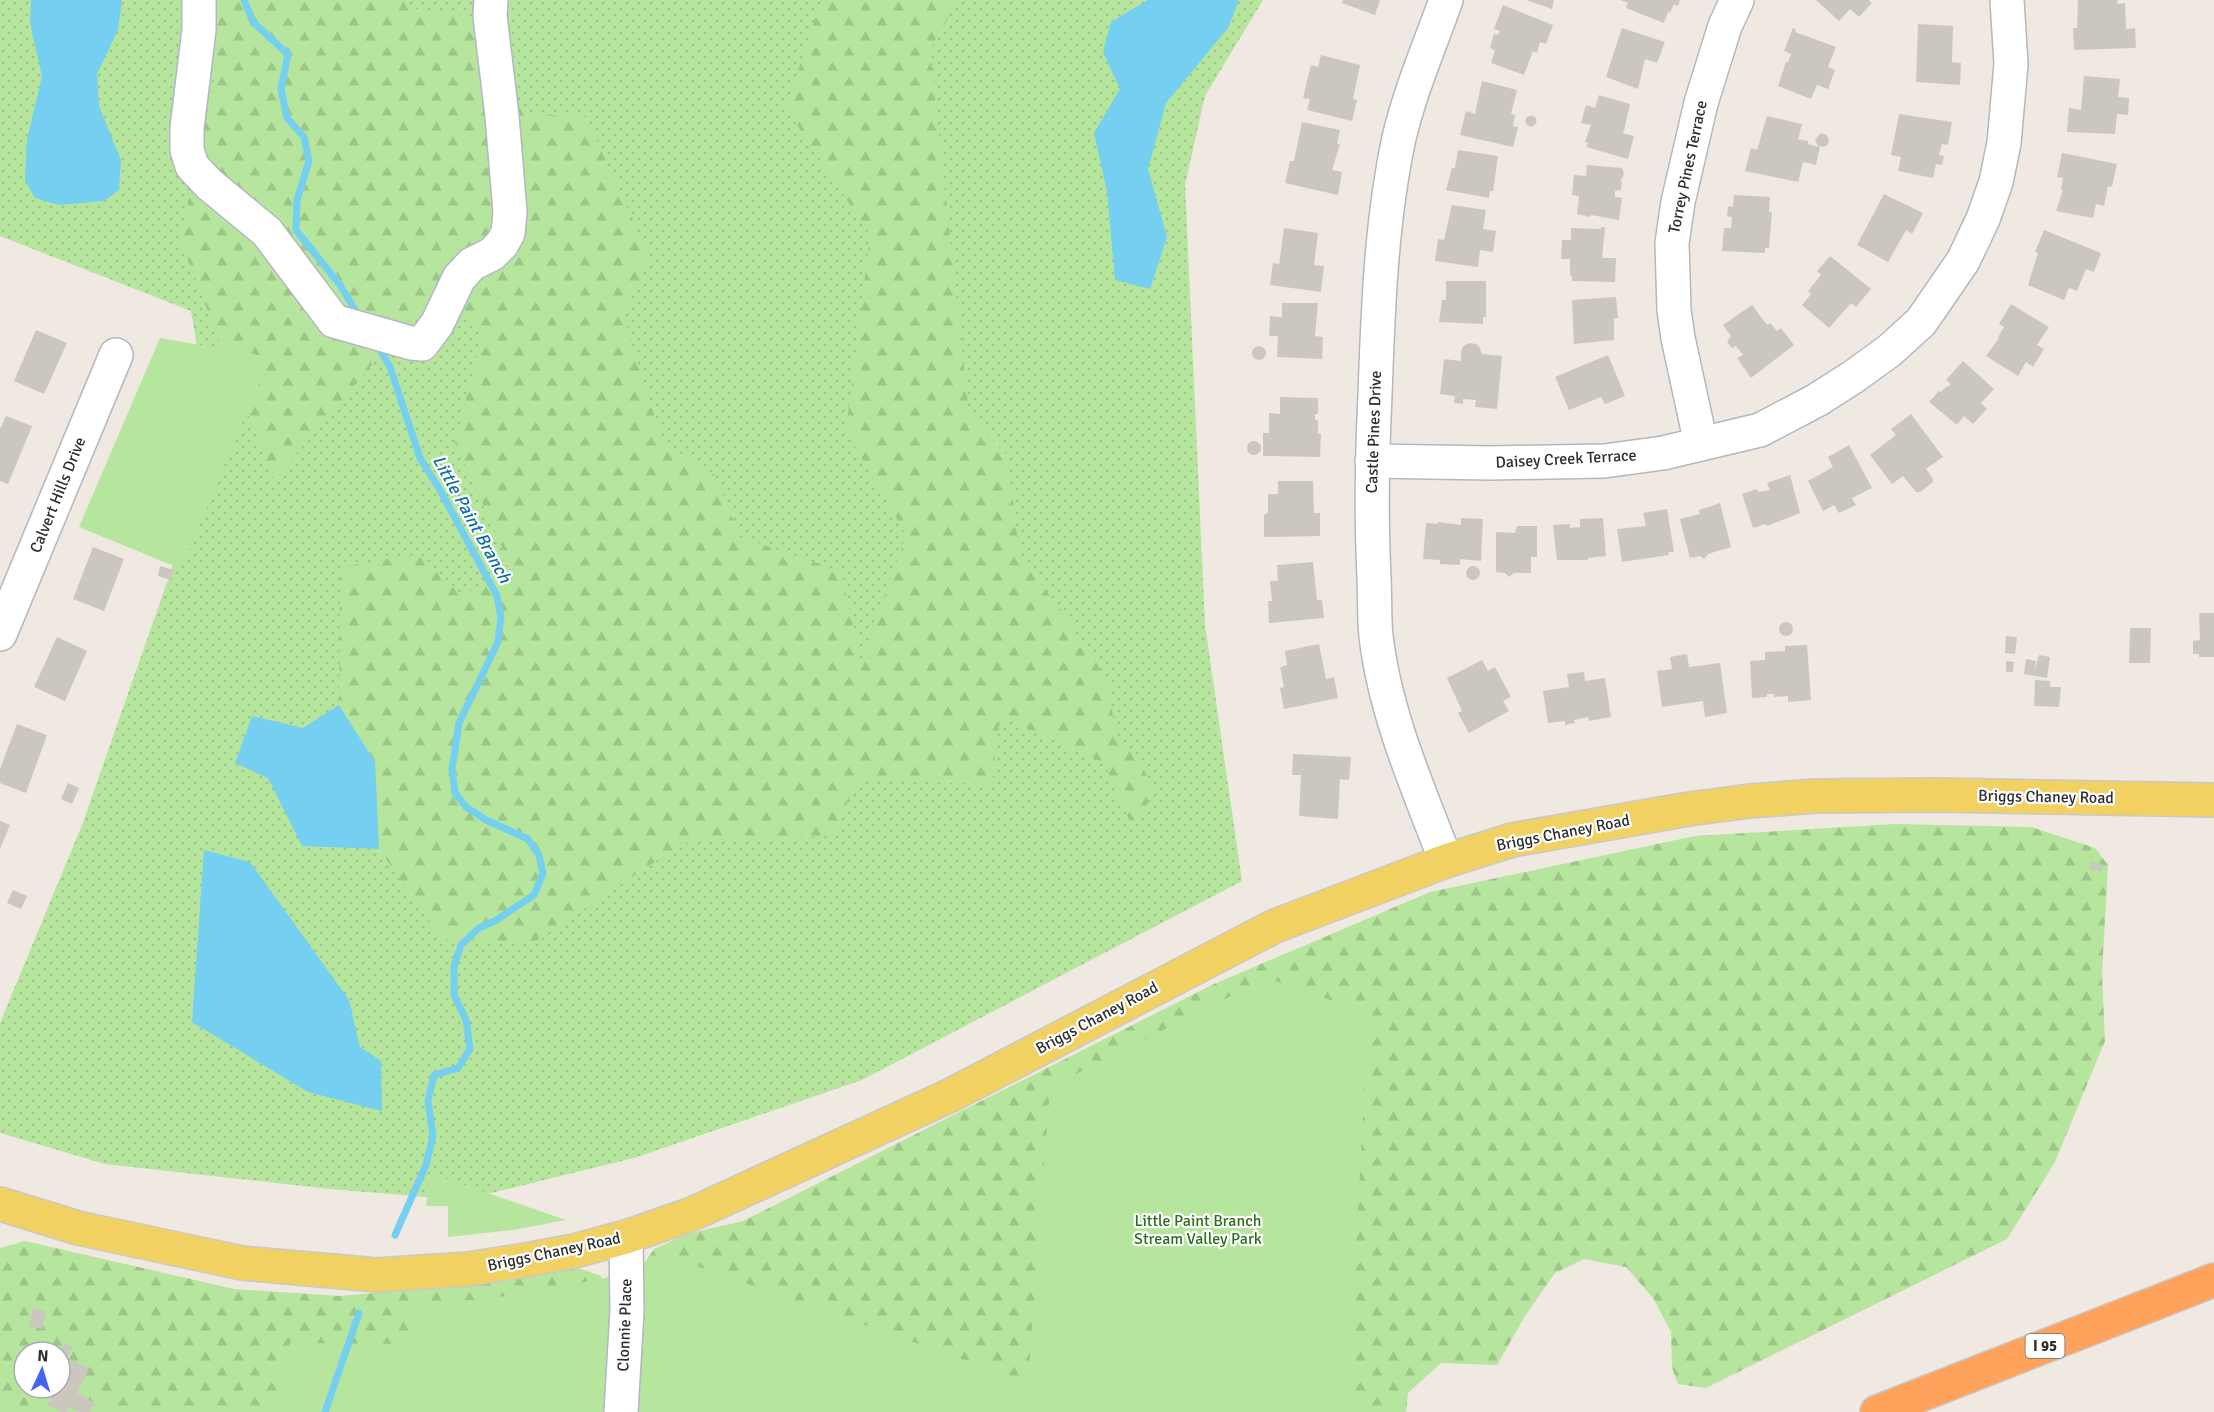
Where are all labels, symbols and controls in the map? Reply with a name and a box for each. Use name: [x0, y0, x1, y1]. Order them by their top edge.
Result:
street label: Torrey Pines Terrace: [1664, 99, 1712, 235]
street label: Castle Pines Drive: [1362, 370, 1386, 494]
street label: Calvert Hills Drive: [26, 434, 90, 556]
street label: Daisey Creek Terrace: [1495, 445, 1637, 473]
water label: Little Paint Branch: [428, 451, 517, 588]
street label: Briggs Chaney Road: [1978, 786, 2114, 808]
street label: Briggs Chaney Road: [1495, 810, 1631, 856]
street label: Briggs Chaney Road: [1032, 977, 1162, 1059]
park label: Little Paint Branch Stream Valley Park: [1134, 1211, 1262, 1249]
street label: Briggs Chaney Road: [486, 1228, 622, 1276]
street label: Clonnie Place: [613, 1278, 637, 1372]
road number: I 95: [2026, 1334, 2064, 1358]
north arrow: [12, 1340, 72, 1400]
text: N: [37, 1346, 49, 1366]

